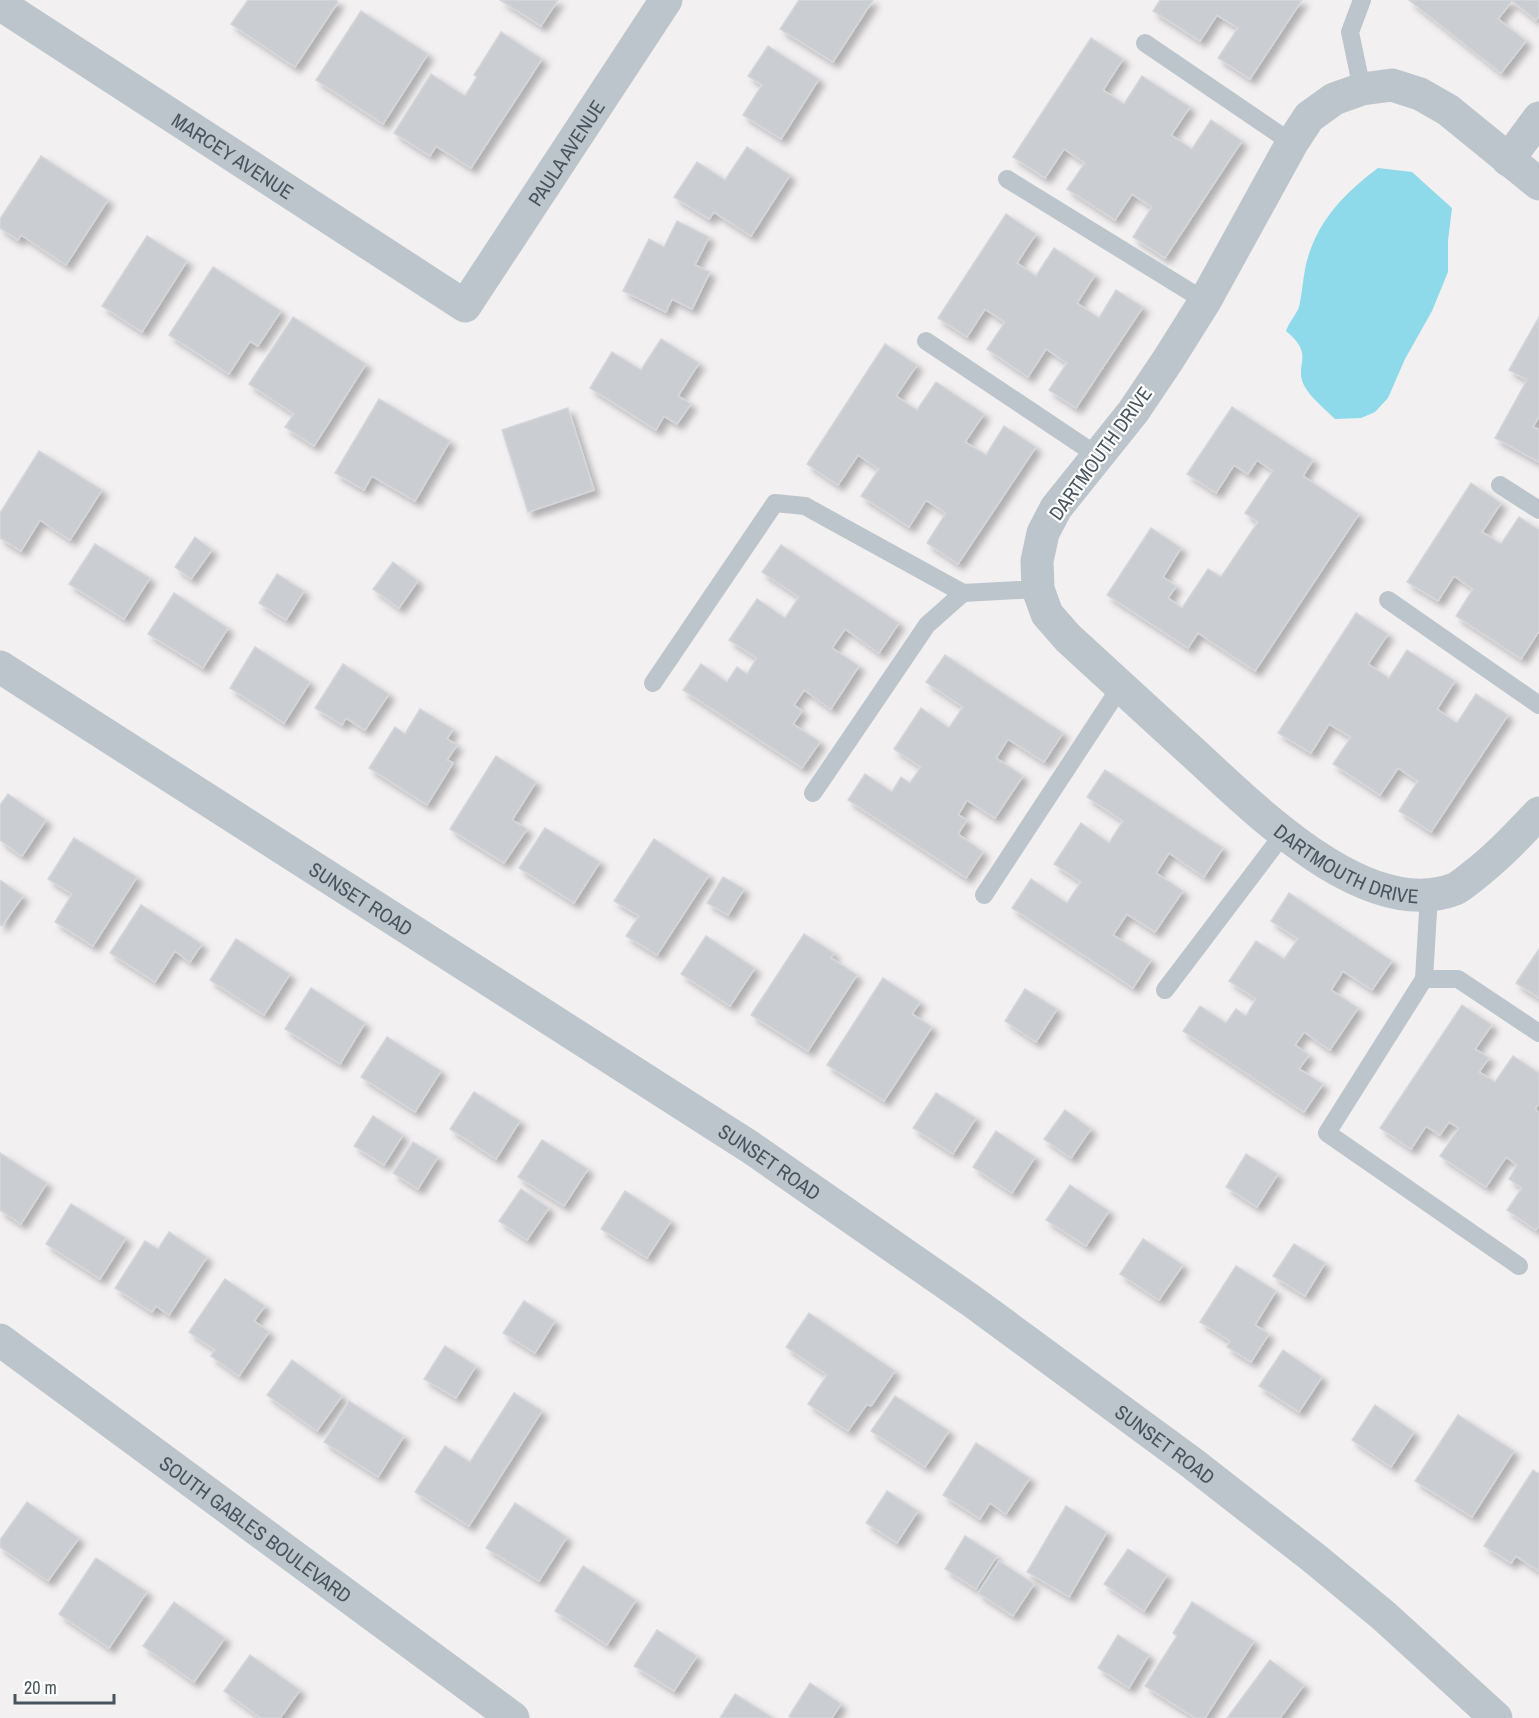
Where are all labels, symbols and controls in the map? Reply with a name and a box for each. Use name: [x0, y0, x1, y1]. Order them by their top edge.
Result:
street label: PAULA AVENUE: [521, 94, 610, 211]
street label: MARCEY AVENUE: [167, 106, 299, 205]
street label: DARTMOUTH DRIVE: [1042, 381, 1158, 525]
street label: DARTMOUTH DRIVE: [1269, 817, 1419, 909]
street label: SUNSET ROAD: [304, 855, 418, 942]
street label: SUNSET ROAD: [714, 1117, 826, 1206]
street label: SUNSET ROAD: [1110, 1398, 1221, 1490]
street label: SOUTH GABLES BOULEVARD: [154, 1449, 358, 1608]
scale bar: [15, 1667, 114, 1705]
text: 20 m: [24, 1675, 57, 1700]

